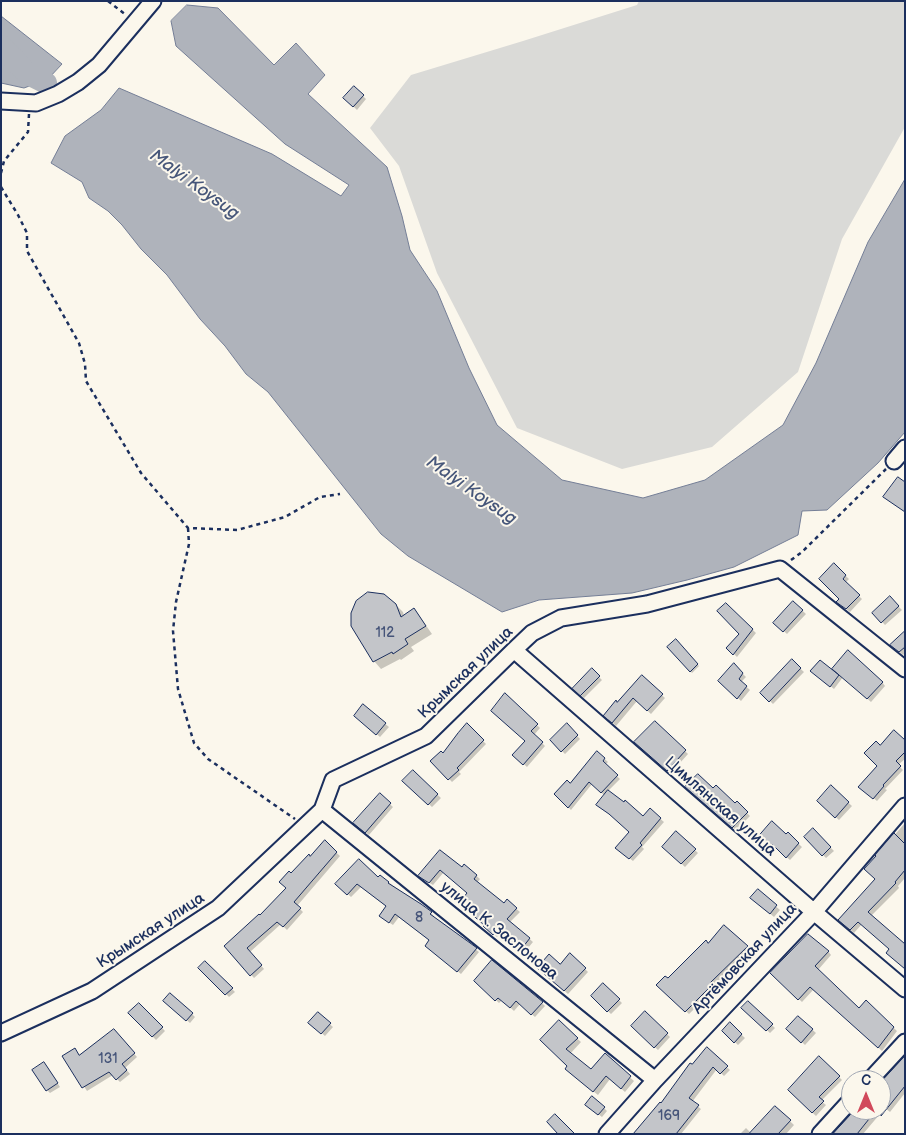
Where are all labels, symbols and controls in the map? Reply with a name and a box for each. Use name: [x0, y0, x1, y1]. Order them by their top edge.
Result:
water label: Malyi Koysug: [145, 145, 243, 225]
water label: Malyi Koysug: [422, 452, 520, 530]
street label: Крымская улица: [415, 623, 517, 723]
house number: 112: [375, 625, 395, 641]
street label: Цимлянская улица: [660, 753, 780, 861]
street label: улица К. Заслонова: [436, 878, 562, 984]
street label: Крымская улица: [94, 889, 208, 973]
street label: Артёмовская улица: [689, 900, 801, 1018]
house number: 8: [415, 910, 423, 926]
house number: 131: [98, 1051, 118, 1067]
north arrow: [841, 1070, 891, 1120]
text: С: [861, 1072, 871, 1089]
house number: 169: [658, 1108, 680, 1124]

